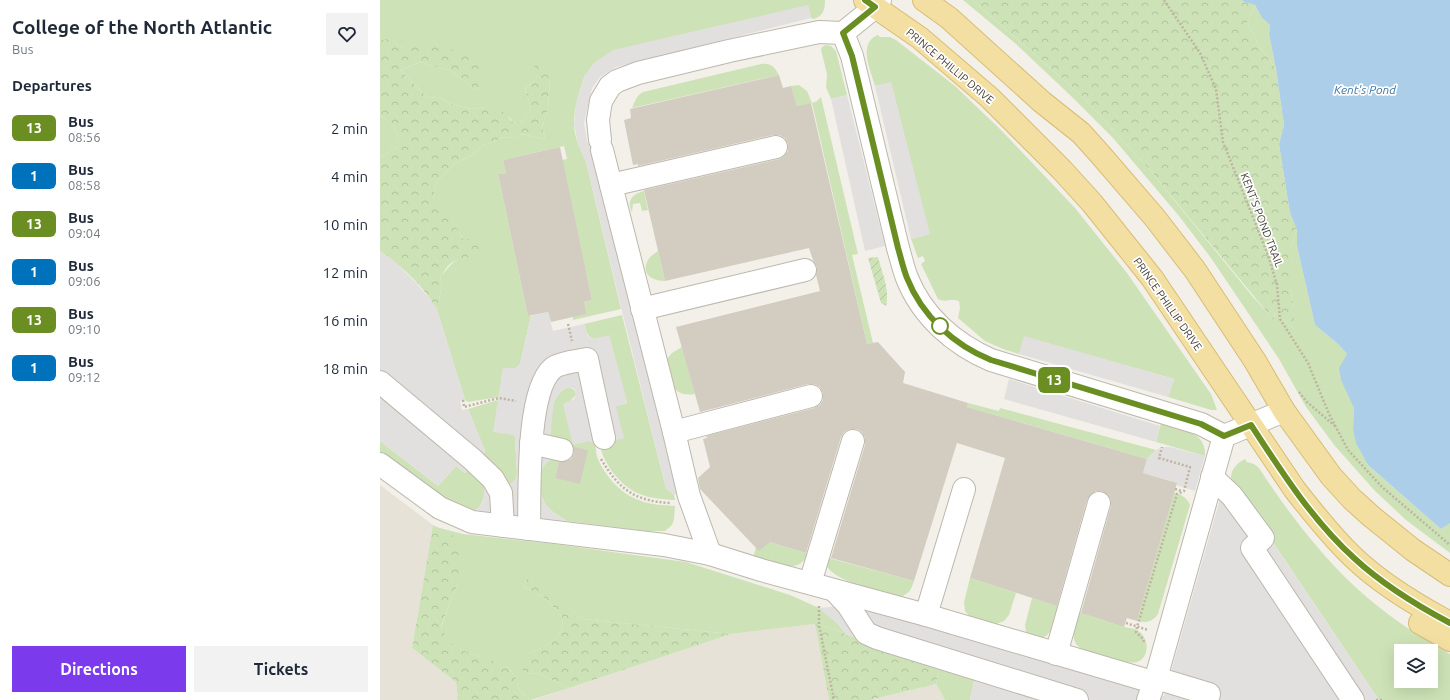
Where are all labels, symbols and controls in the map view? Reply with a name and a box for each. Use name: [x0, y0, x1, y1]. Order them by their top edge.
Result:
button: heart: [326, 13, 368, 55]
text: College of the North Atlantic: [12, 16, 272, 38]
street label: PRINCE PHILLIP DRIVE: [904, 26, 996, 106]
text: Bus: [12, 42, 33, 56]
text: Departures: [12, 77, 92, 94]
water label: Kent's Pond: [1334, 83, 1396, 96]
text: Bus: [68, 113, 94, 130]
text: 13: [26, 120, 42, 136]
text: 2 min: [331, 120, 368, 137]
text: 08:56: [68, 130, 101, 144]
text: Bus: [68, 161, 94, 178]
text: 1: [30, 168, 38, 184]
text: 4 min: [331, 168, 368, 185]
street label: KENT'S POND TRAIL: [1238, 171, 1286, 269]
text: 08:58: [68, 178, 101, 192]
text: Bus: [68, 209, 94, 226]
text: 13: [26, 216, 42, 232]
text: 10 min: [322, 216, 368, 233]
text: 09:04: [68, 226, 101, 240]
street label: PRINCE PHILLIP DRIVE: [1131, 255, 1205, 353]
text: Bus: [68, 257, 94, 274]
text: 1: [30, 264, 38, 280]
text: 12 min: [322, 264, 368, 281]
text: 09:06: [68, 274, 101, 288]
text: Bus: [68, 305, 94, 322]
text: 13: [26, 312, 42, 328]
text: 16 min: [322, 312, 368, 329]
unlabelled marker: [931, 317, 949, 335]
text: 09:10: [68, 322, 101, 336]
text: Bus: [68, 353, 94, 370]
text: 1: [30, 360, 38, 376]
text: 18 min: [322, 360, 368, 377]
line badge: 13: [1036, 367, 1072, 393]
text: 09:12: [68, 370, 101, 384]
text: 13: [1046, 372, 1062, 388]
map controls: [1394, 644, 1438, 688]
button: layers: [1394, 644, 1438, 688]
button: Directions: [12, 646, 186, 692]
button: Tickets: [194, 646, 368, 692]

